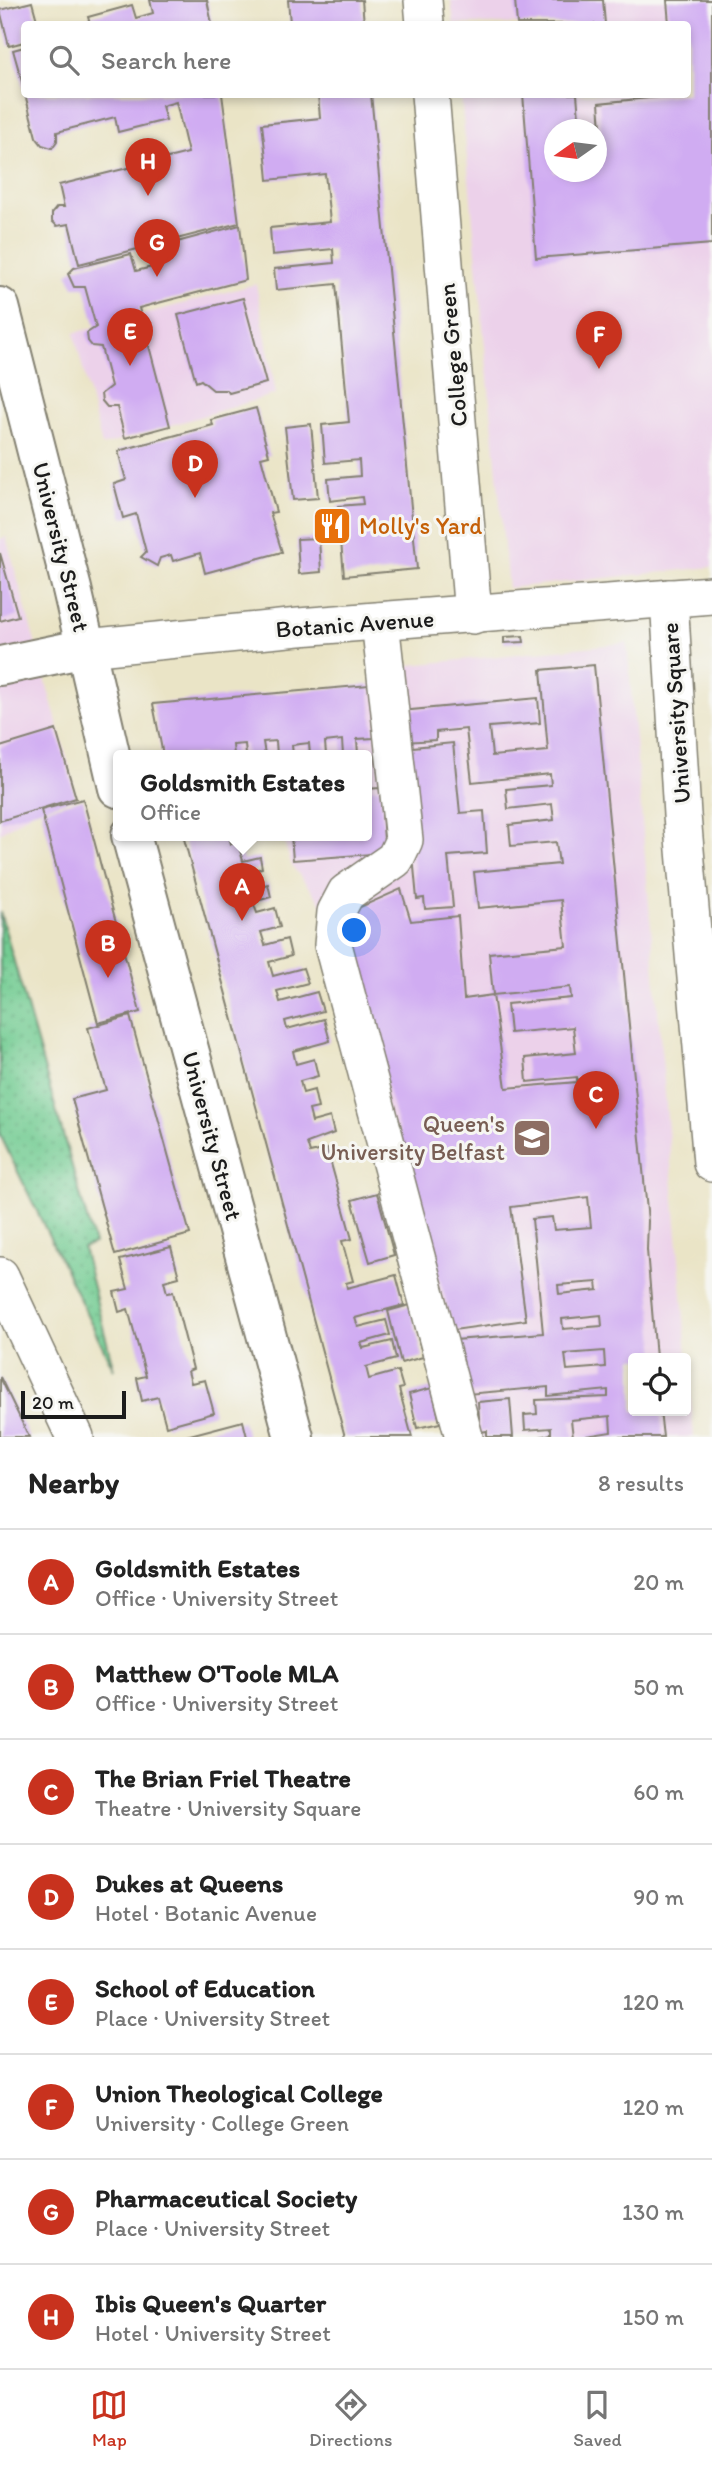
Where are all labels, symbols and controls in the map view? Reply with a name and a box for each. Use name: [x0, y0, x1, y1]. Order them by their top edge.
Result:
search box: [21, 21, 691, 98]
icon: search: [45, 41, 83, 79]
text: Search here: [101, 44, 231, 76]
north arrow: [544, 119, 607, 182]
pin: H: [125, 138, 171, 196]
pin: G: [134, 219, 180, 277]
street label: College Green: [432, 282, 473, 428]
pin: E: [107, 308, 153, 366]
pin: F: [576, 311, 622, 369]
pin: D: [172, 440, 218, 498]
street label: University Street: [26, 459, 97, 635]
restaurant icon: Molly's Yard: [311, 505, 353, 547]
place label: Molly's Yard: [359, 511, 482, 540]
street label: Botanic Avenue: [275, 603, 435, 644]
street label: University Square: [655, 621, 696, 805]
popup: [113, 750, 372, 841]
text: Goldsmith Estates: [140, 766, 345, 798]
text: Office: [140, 798, 201, 826]
pin: A: [219, 863, 265, 921]
your location: [337, 913, 371, 947]
pin: B: [85, 920, 131, 978]
street label: University Street: [176, 1048, 249, 1223]
pin: C: [573, 1071, 619, 1129]
place label: Queen's University Belfast: [320, 1109, 505, 1166]
school or university icon: Queen's University Belfast: [511, 1117, 553, 1159]
map controls: [628, 1353, 691, 1416]
button: locate: [628, 1353, 691, 1416]
scale bar: [21, 1388, 126, 1420]
text: 20 m: [32, 1391, 74, 1414]
text: Nearby: [28, 1464, 119, 1501]
text: 8 results: [598, 1469, 684, 1497]
text: Goldsmith Estates: [95, 1552, 300, 1584]
text: A: [44, 1568, 58, 1596]
text: 20 m: [633, 1568, 684, 1596]
text: Office · University Street: [95, 1584, 338, 1612]
text: Matthew O'Toole MLA: [95, 1657, 339, 1689]
text: B: [44, 1673, 58, 1701]
text: 50 m: [633, 1673, 684, 1701]
text: Office · University Street: [95, 1689, 338, 1717]
text: The Brian Friel Theatre: [95, 1762, 351, 1794]
text: C: [44, 1778, 58, 1806]
text: 60 m: [633, 1778, 684, 1806]
text: Theatre · University Square: [95, 1794, 361, 1822]
text: Dukes at Queens: [95, 1867, 283, 1899]
text: D: [43, 1883, 59, 1911]
text: 90 m: [633, 1883, 684, 1911]
text: Hotel · Botanic Avenue: [95, 1899, 317, 1927]
text: School of Education: [95, 1972, 315, 2004]
text: E: [45, 1988, 57, 2016]
text: 120 m: [623, 1988, 684, 2016]
text: Place · University Street: [95, 2004, 330, 2032]
text: Union Theological College: [95, 2077, 383, 2109]
text: F: [45, 2093, 57, 2121]
text: 120 m: [623, 2093, 684, 2121]
text: University · College Green: [95, 2109, 349, 2137]
text: Pharmaceutical Society: [95, 2182, 357, 2214]
text: G: [43, 2198, 59, 2226]
text: 130 m: [622, 2198, 684, 2226]
text: Place · University Street: [95, 2214, 330, 2242]
text: Ibis Queen's Quarter: [95, 2287, 326, 2319]
text: H: [43, 2303, 59, 2331]
text: 150 m: [623, 2303, 684, 2331]
text: Hotel · University Street: [95, 2319, 331, 2347]
tab: Map: [90, 2386, 128, 2451]
tab: Directions: [309, 2386, 393, 2451]
tab: Saved: [573, 2386, 622, 2451]

